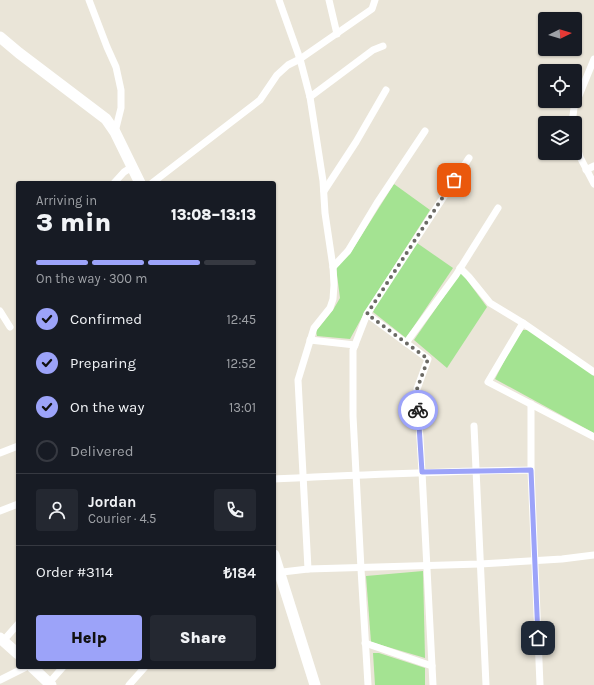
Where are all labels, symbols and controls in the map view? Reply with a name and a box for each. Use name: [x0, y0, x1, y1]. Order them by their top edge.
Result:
north arrow: [538, 12, 582, 56]
map controls: [538, 12, 582, 160]
button: locate: [538, 64, 582, 108]
button: layers: [538, 116, 582, 160]
pin: [437, 163, 471, 197]
icon: bag: [443, 169, 465, 191]
text: Arriving in: [36, 193, 97, 208]
text: 13:08–13:13: [171, 206, 256, 224]
text: 3 min: [36, 207, 111, 238]
text: On the way · 300 m: [36, 271, 147, 286]
icon: check: [36, 308, 58, 330]
text: Confirmed: [70, 310, 142, 328]
text: 12:45: [227, 312, 256, 327]
icon: check: [36, 352, 58, 374]
text: Preparing: [70, 354, 136, 372]
text: 12:52: [226, 356, 256, 371]
courier: [398, 390, 438, 430]
icon: check: [36, 396, 58, 418]
text: On the way: [70, 398, 144, 416]
icon: bike: [407, 399, 429, 421]
text: 13:01: [229, 400, 256, 415]
text: Delivered: [70, 442, 134, 460]
button: person: [36, 489, 78, 531]
button: phone: [214, 489, 256, 531]
text: Jordan: [88, 493, 136, 511]
text: Courier · 4.5: [88, 511, 156, 526]
text: Order #3114: [36, 563, 113, 581]
text: ₺184: [223, 564, 256, 582]
button: Help: [36, 615, 142, 661]
button: Share: [150, 615, 256, 661]
pin: [521, 621, 555, 655]
icon: home: [527, 627, 549, 649]

